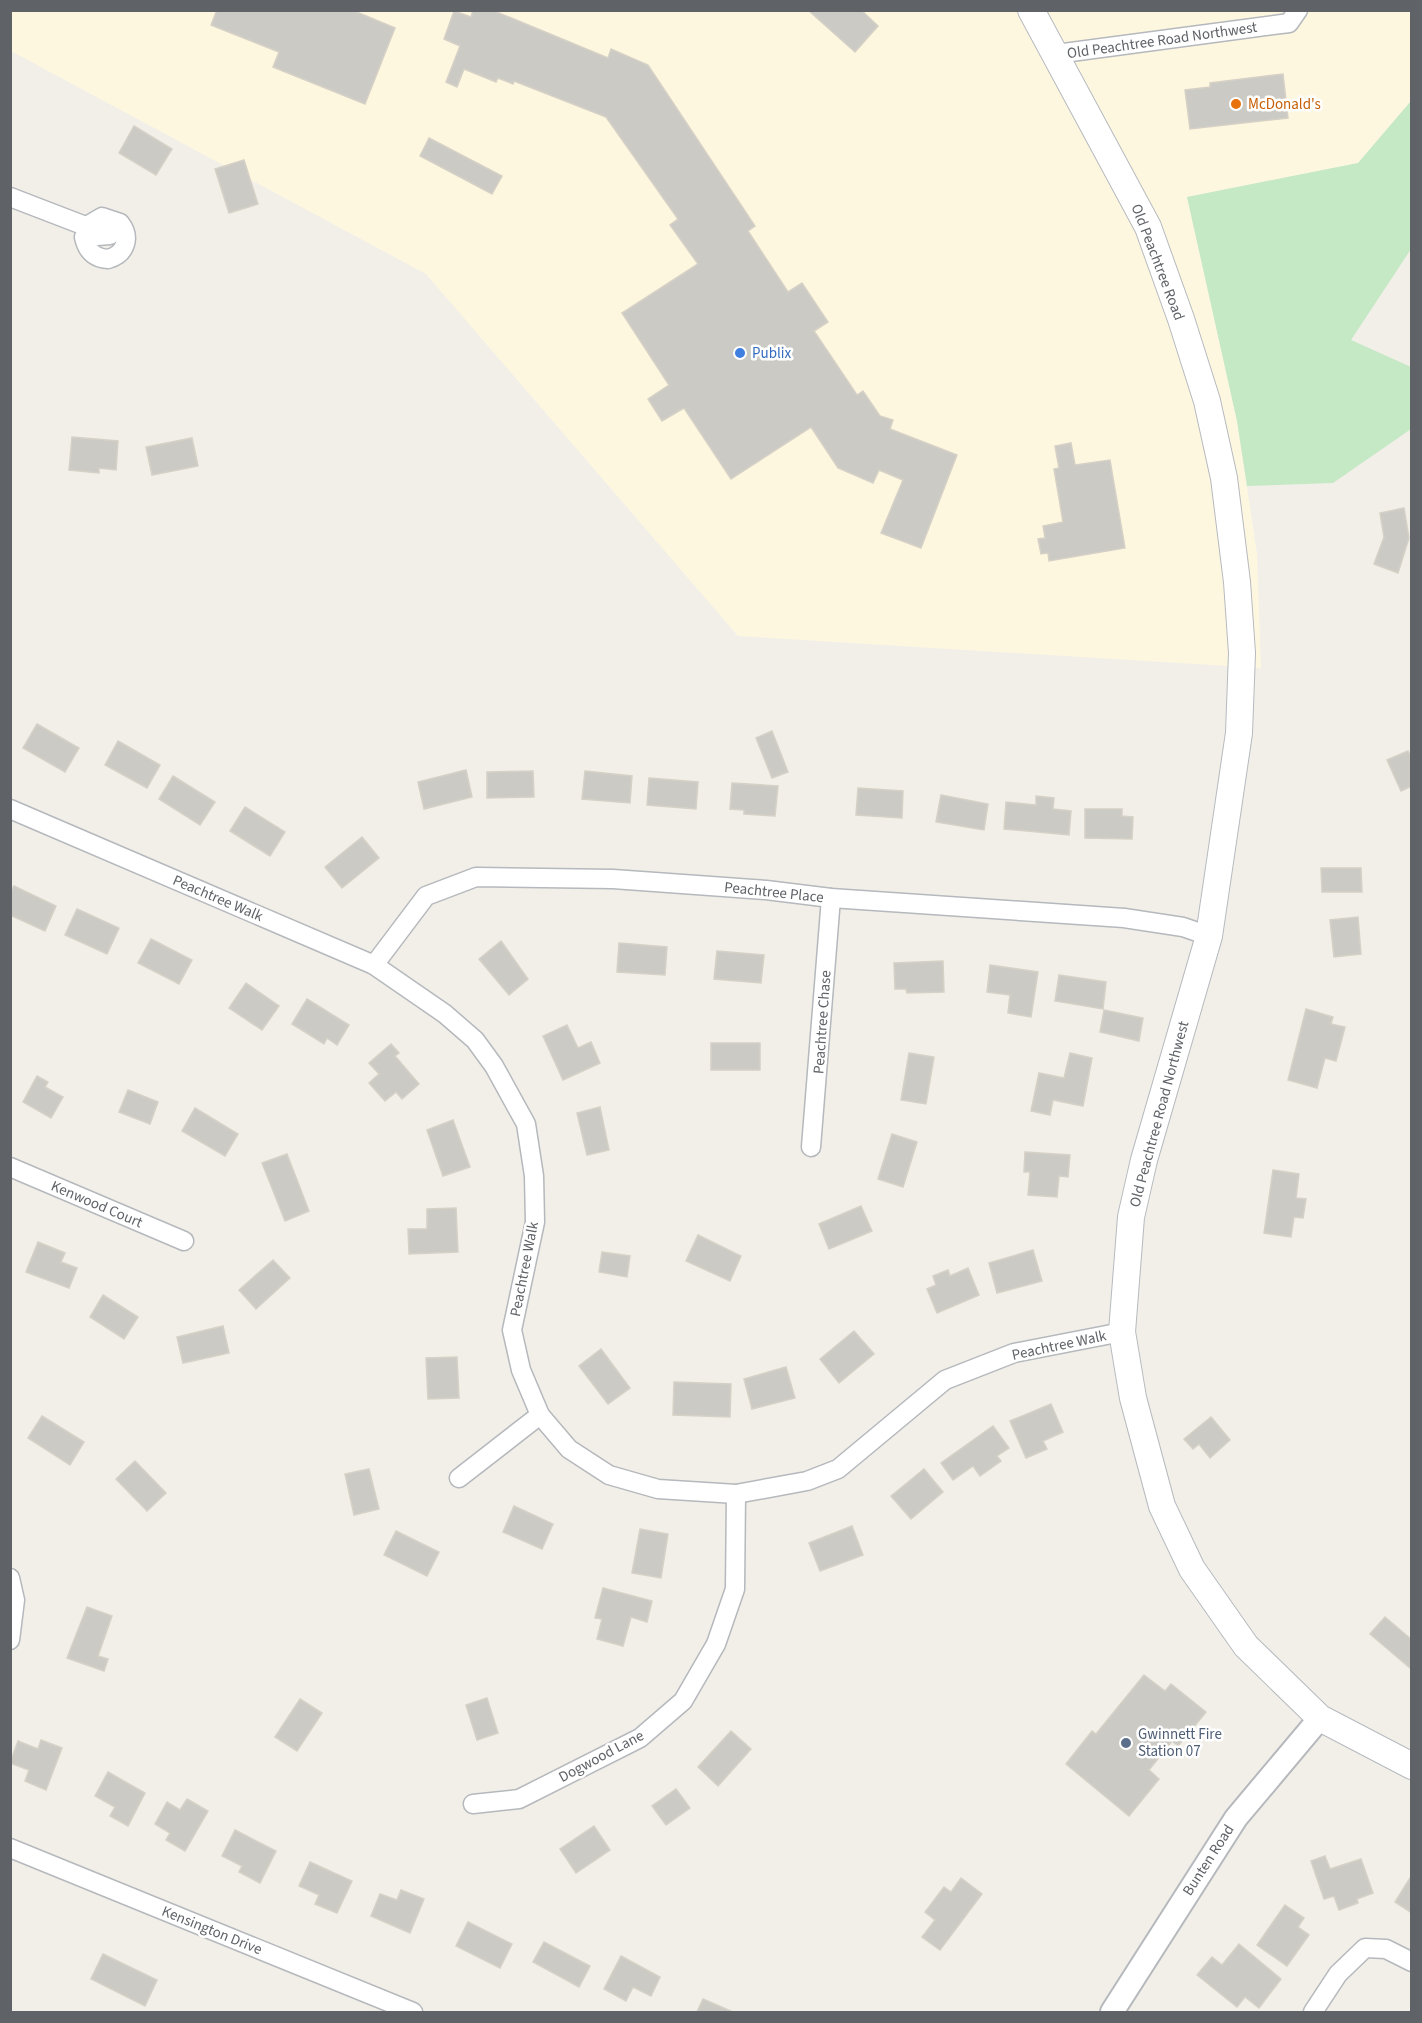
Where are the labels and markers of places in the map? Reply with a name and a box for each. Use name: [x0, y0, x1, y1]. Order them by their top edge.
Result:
place label: McDonald's: [1248, 94, 1321, 115]
marker: McDonald's: [1229, 97, 1243, 111]
place label: Publix: [752, 343, 791, 364]
marker: Publix: [733, 346, 747, 360]
place label: Gwinnett Fire Station 07: [1138, 1724, 1222, 1762]
marker: Gwinnett Fire Station 07: [1119, 1736, 1133, 1750]

